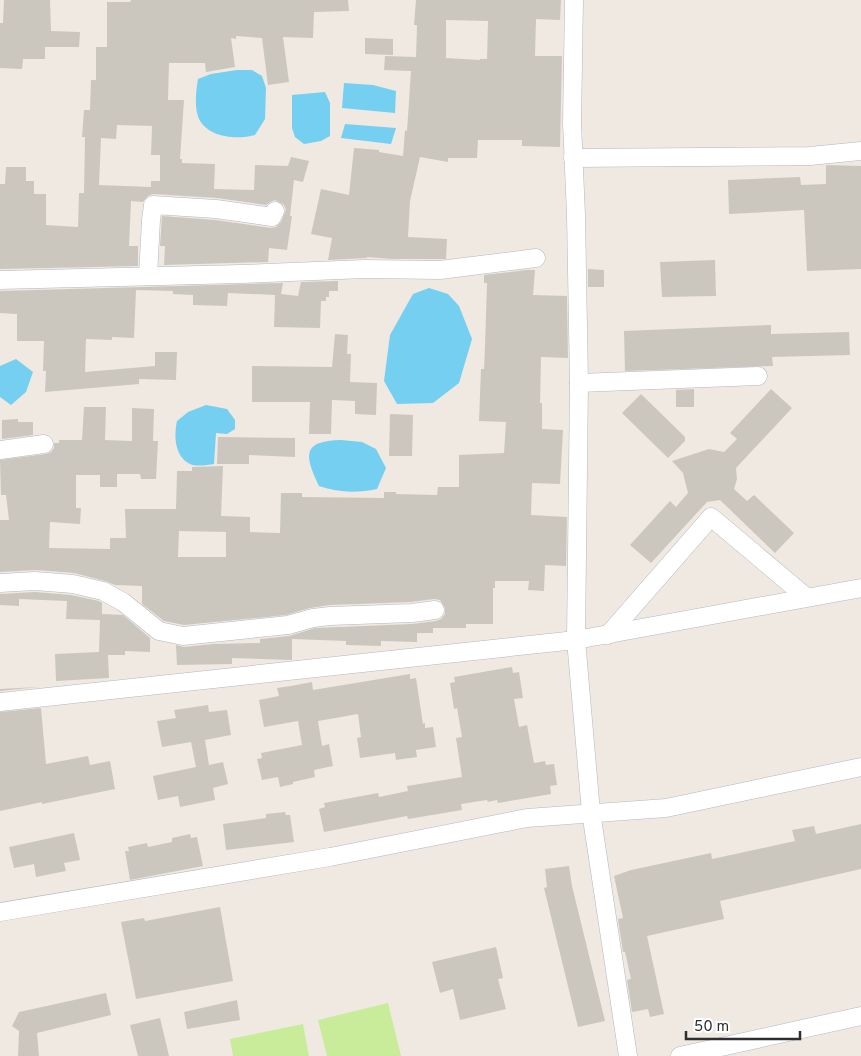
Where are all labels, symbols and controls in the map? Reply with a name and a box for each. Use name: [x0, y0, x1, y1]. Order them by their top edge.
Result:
scale bar: [686, 1008, 800, 1040]
text: 50 m: [694, 1018, 729, 1037]

